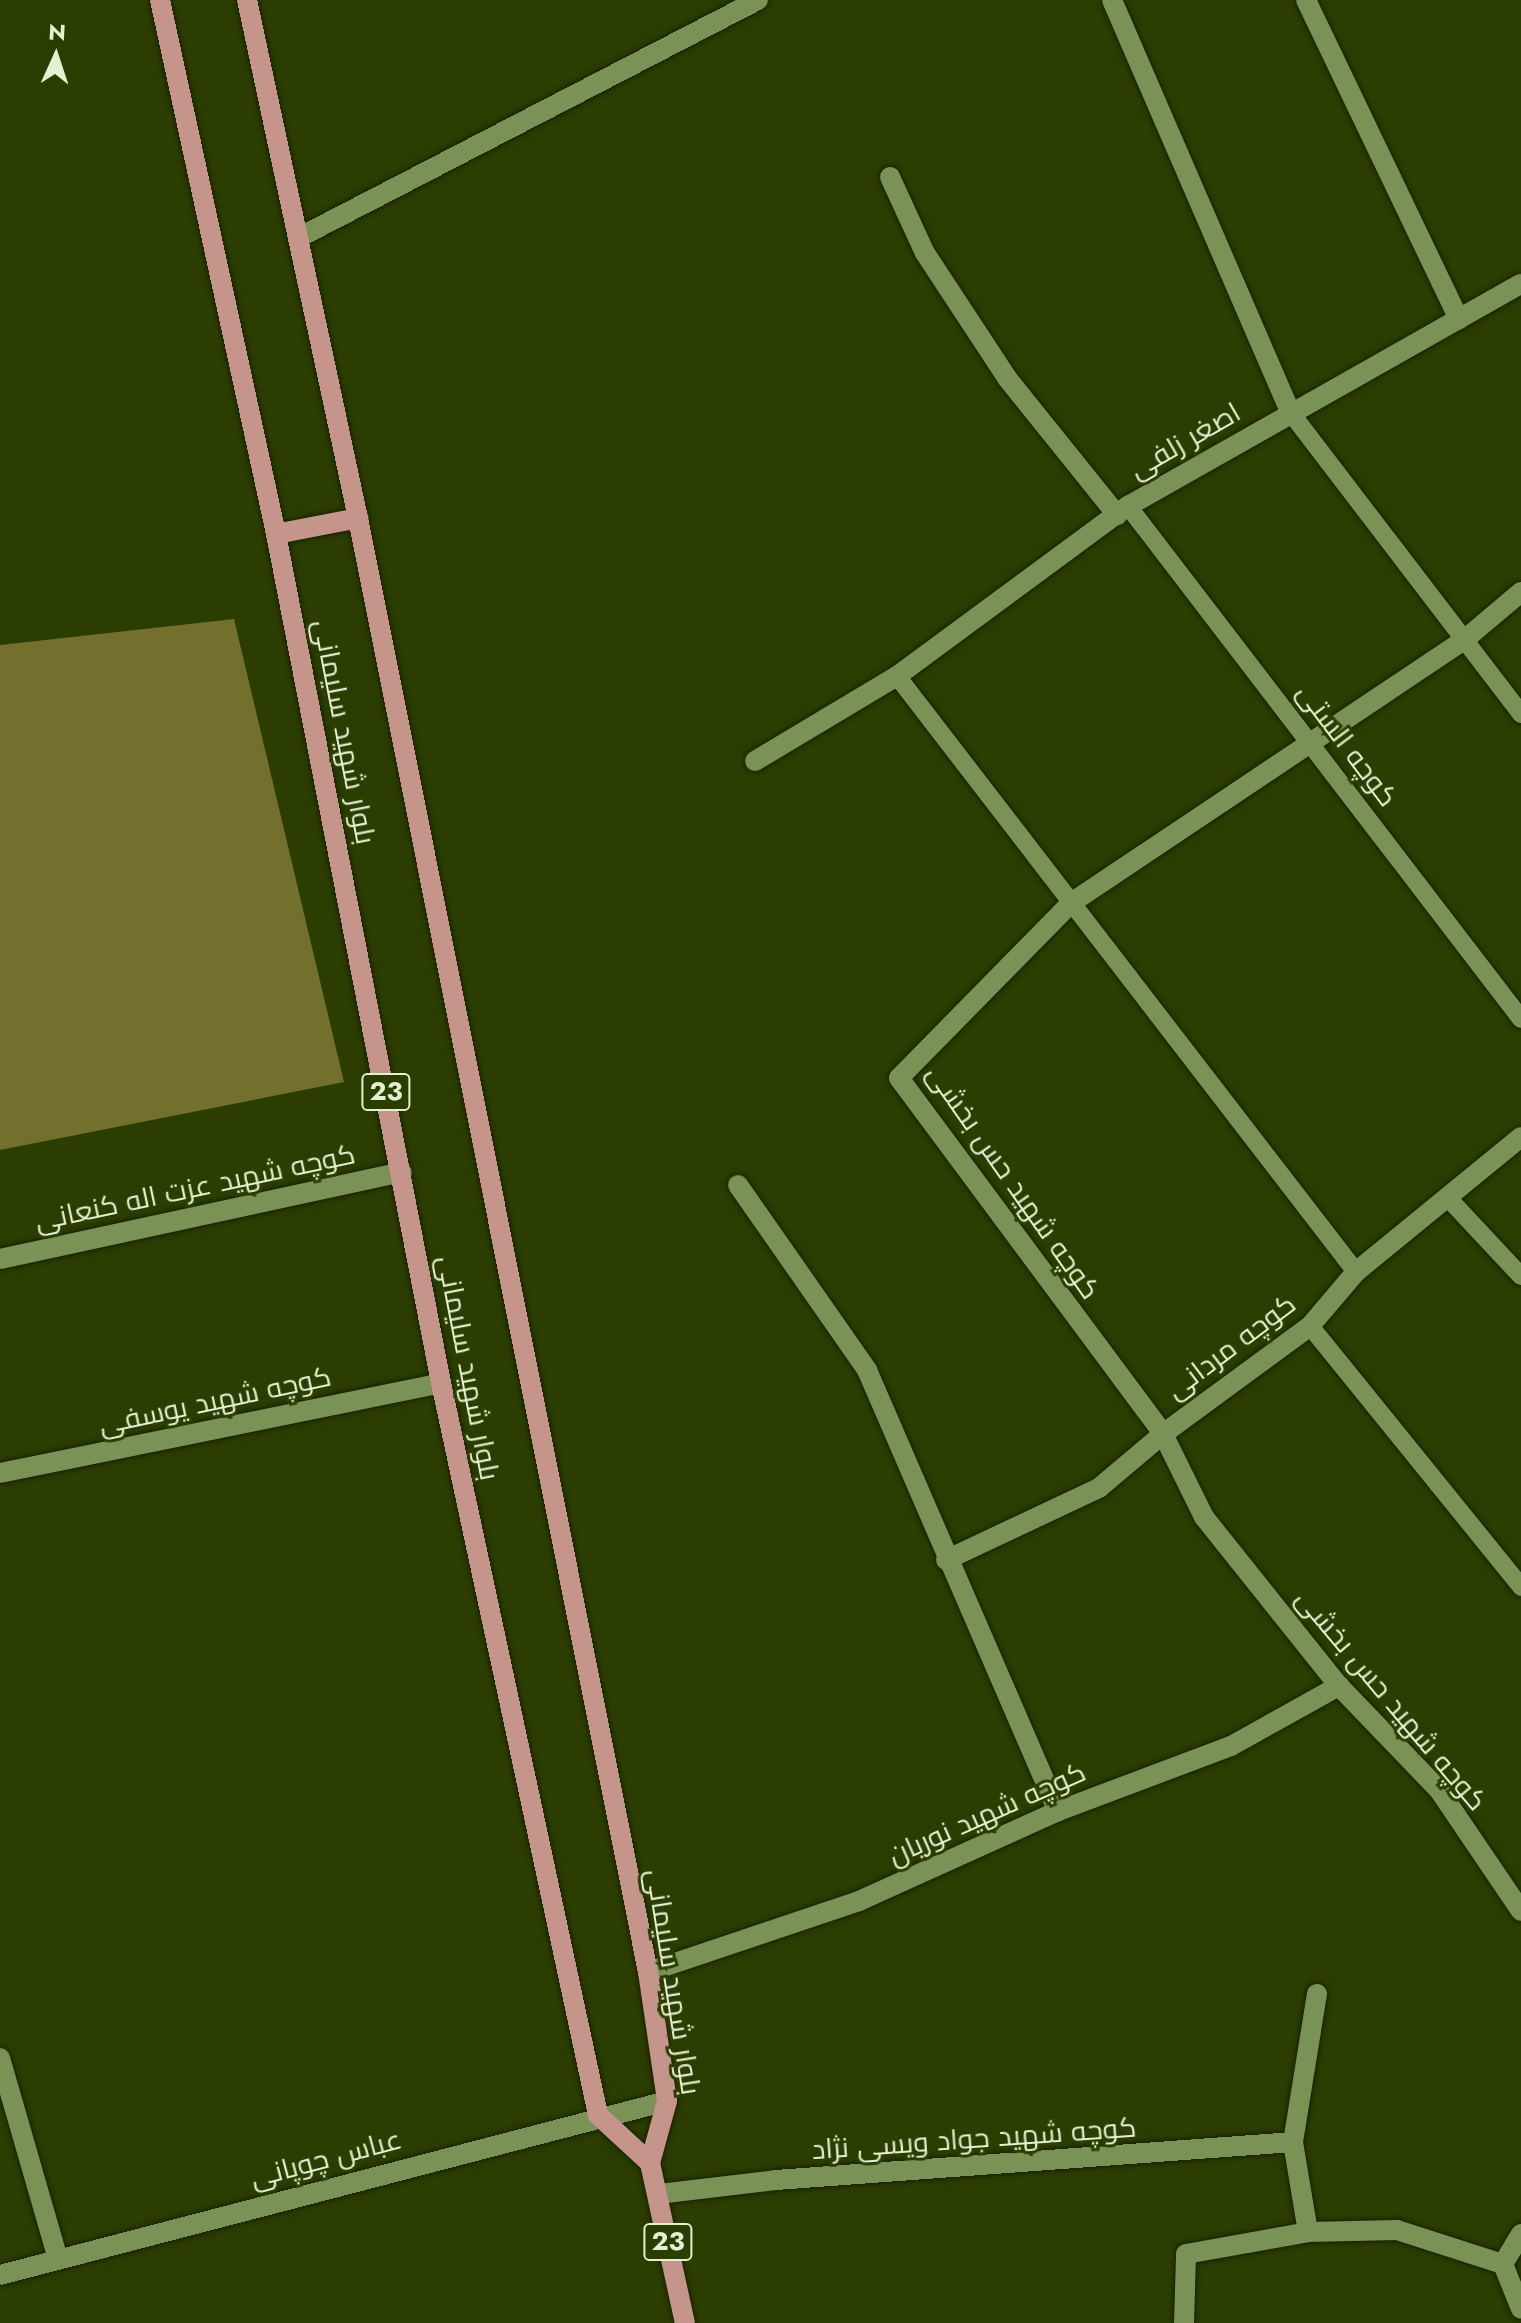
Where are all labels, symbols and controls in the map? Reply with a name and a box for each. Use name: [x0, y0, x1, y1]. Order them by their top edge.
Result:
north arrow: [16, 16, 96, 96]
text: N: [48, 16, 67, 48]
street label: اصغر زلفی: [1123, 396, 1247, 486]
street label: بلوار شهید سلیمانی: [306, 617, 382, 847]
street label: کوچه الستی: [1290, 677, 1404, 813]
street label: کوچه شهید حس بخشی: [919, 1058, 1107, 1306]
road number: 23: [360, 1070, 412, 1114]
street label: کوچه شهید عزت اله کنعانی: [32, 1138, 358, 1238]
street label: بلوار شهید سلیمانی: [430, 1253, 506, 1483]
street label: کوچه مردانی: [1160, 1287, 1302, 1407]
street label: کوچه شهید یوسفی: [96, 1360, 334, 1442]
street label: کوچه شهید حس بخشی: [1288, 1582, 1494, 1818]
street label: کوچه شهید نوریان: [883, 1755, 1091, 1873]
street label: بلوار شهید سلیمانی: [639, 1867, 707, 2097]
street label: کوچه شهید جواد ویسی نژاد: [811, 2111, 1137, 2167]
street label: عباس چوپانی: [247, 2123, 405, 2195]
road number: 23: [642, 2220, 694, 2264]

